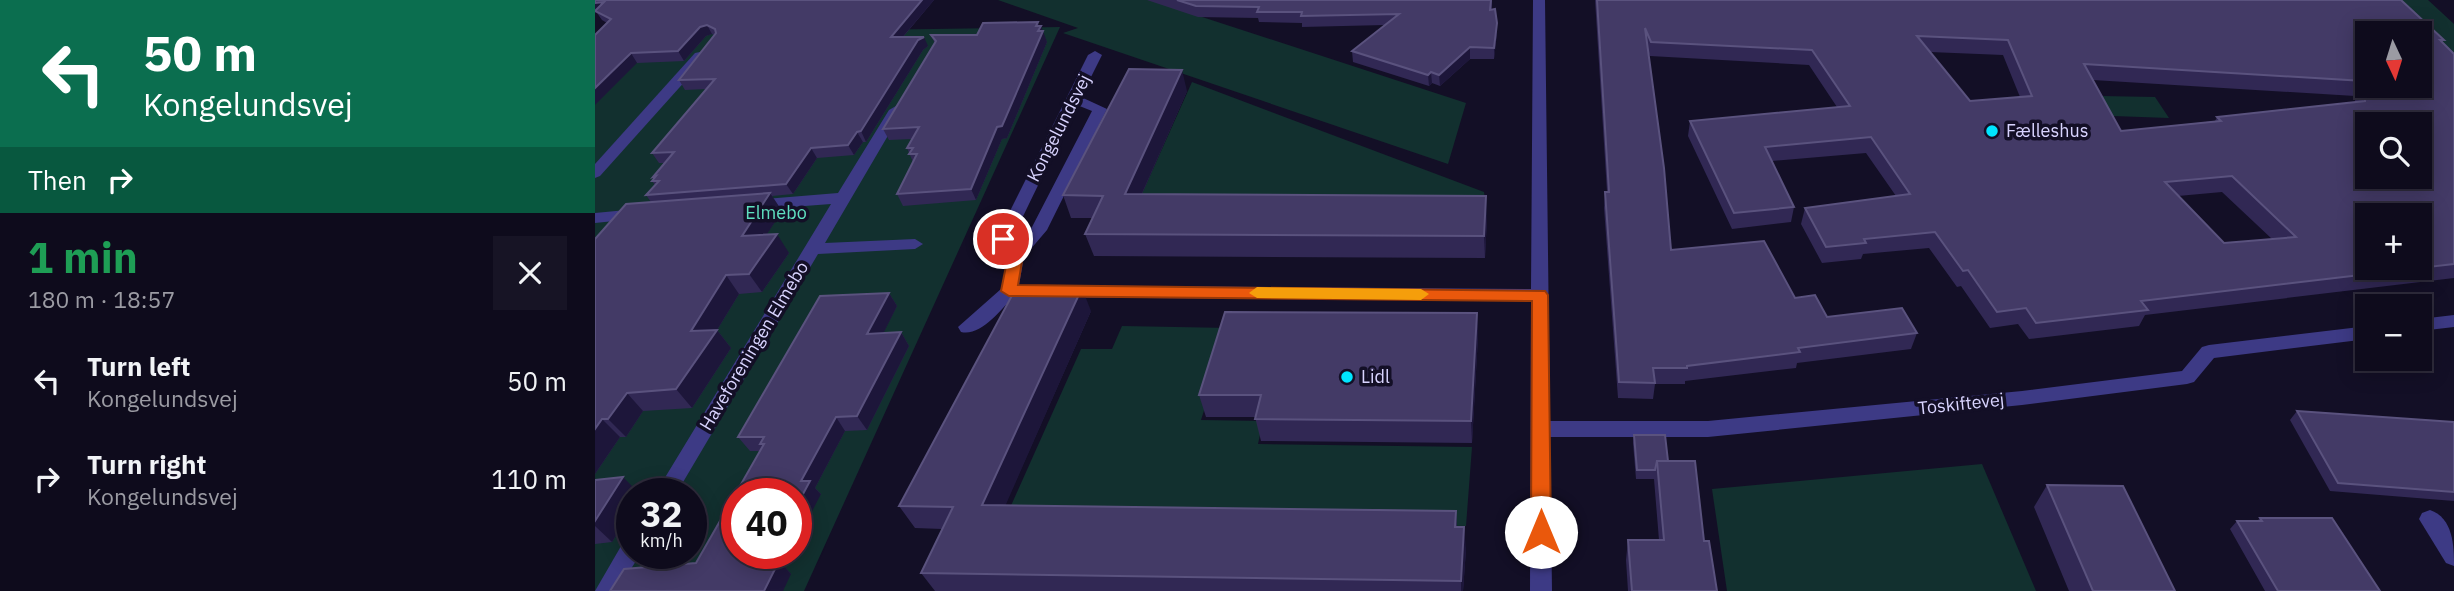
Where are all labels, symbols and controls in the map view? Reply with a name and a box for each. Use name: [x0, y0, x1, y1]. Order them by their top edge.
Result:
text: 50 m: [143, 21, 257, 84]
north arrow: [2355, 21, 2433, 98]
map controls: [2355, 21, 2432, 371]
icon: left: [28, 28, 119, 119]
street label: Kongelundsvej: [1022, 70, 1096, 186]
text: Kongelundsvej: [143, 83, 353, 125]
button: search: [2355, 112, 2432, 189]
place label: Fælleshus: [2006, 119, 2088, 142]
marker: Fælleshus: [1984, 123, 2000, 139]
icon: right: [101, 161, 139, 199]
text: Then: [28, 163, 87, 197]
park label: Elmebo: [745, 201, 807, 224]
button: +: [2355, 203, 2432, 280]
pin: [973, 209, 1033, 269]
icon: arrive: [984, 220, 1022, 258]
text: 1 min: [28, 230, 138, 285]
button: close: [493, 236, 567, 310]
street label: Haveforeningen Elmebo: [694, 257, 813, 434]
text: 180 m · 18:57: [28, 284, 175, 314]
button: −: [2355, 294, 2432, 371]
text: Turn left: [87, 349, 190, 383]
icon: left: [28, 362, 66, 400]
text: 50 m: [507, 364, 567, 398]
place label: Lidl: [1361, 365, 1390, 388]
marker: Lidl: [1339, 369, 1355, 385]
text: Kongelundsvej: [87, 383, 238, 413]
street label: Toskiftevej: [1917, 388, 2005, 419]
text: Turn right: [87, 447, 206, 481]
icon: right: [28, 460, 66, 498]
text: 110 m: [491, 462, 567, 496]
speed limit sign: 40: [721, 478, 812, 569]
text: Kongelundsvej: [87, 481, 238, 511]
text: 32: [640, 491, 683, 537]
position arrow: [1504, 495, 1578, 569]
text: km/h: [640, 529, 683, 552]

